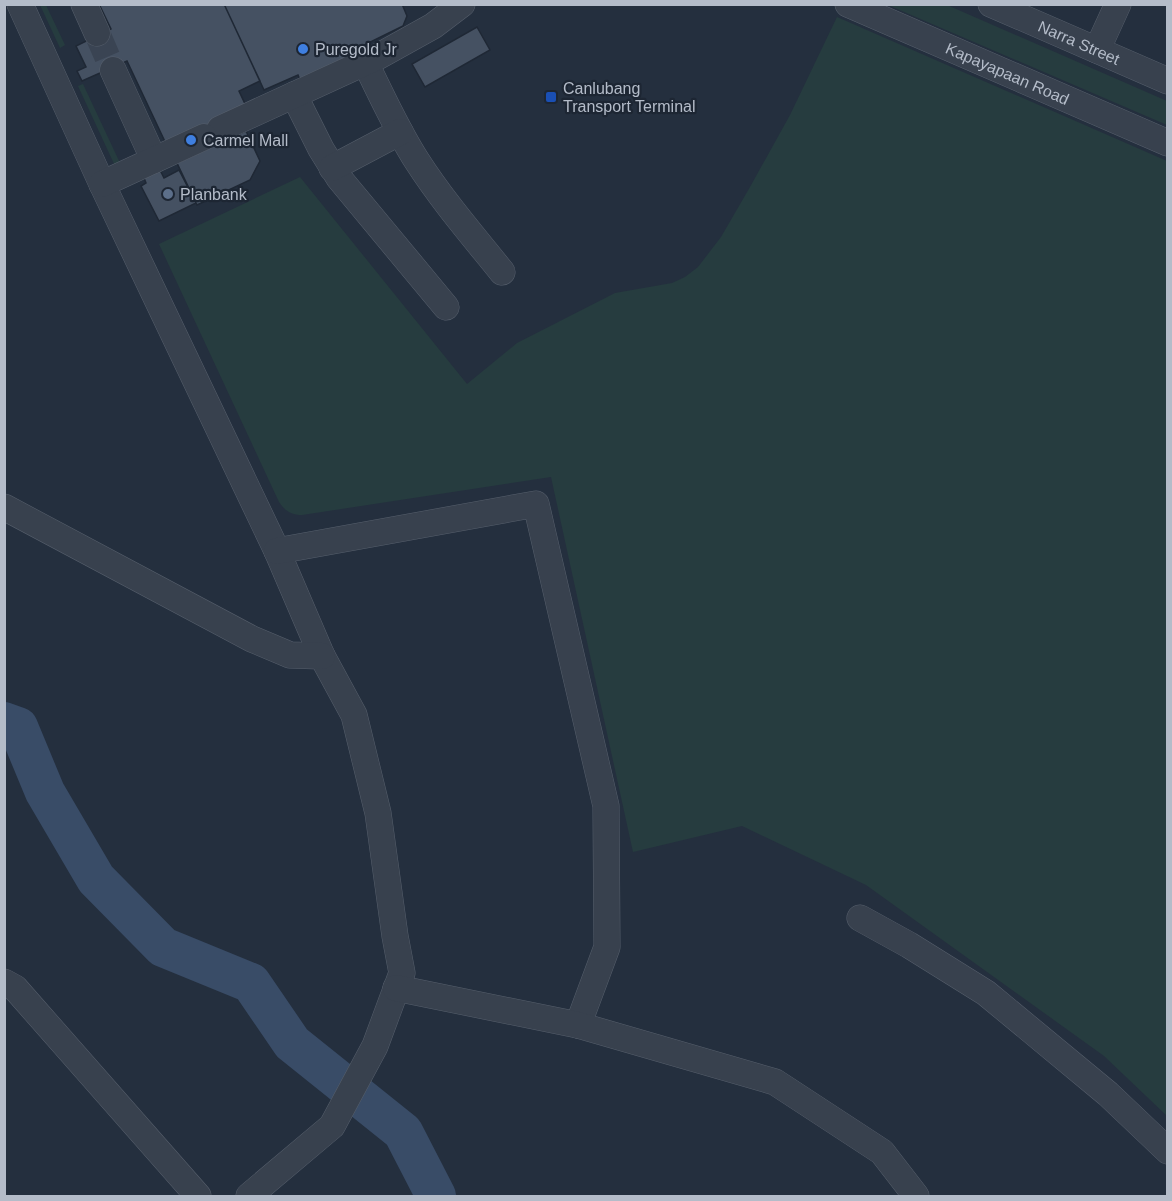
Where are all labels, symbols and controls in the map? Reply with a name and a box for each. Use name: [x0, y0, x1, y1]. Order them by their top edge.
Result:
street label: Narra Street: [1035, 18, 1123, 68]
street label: Kapayapaan Road: [943, 40, 1072, 108]
place label: Puregold Jr: [315, 41, 397, 58]
marker: Puregold Jr: [296, 42, 310, 56]
place label: Canlubang Transport Terminal: [563, 80, 696, 115]
marker: Canlubang Transport Terminal: [544, 90, 558, 104]
place label: Carmel Mall: [203, 132, 288, 149]
marker: Carmel Mall: [184, 133, 198, 147]
place label: Planbank: [180, 186, 248, 203]
marker: Planbank: [161, 187, 175, 201]

